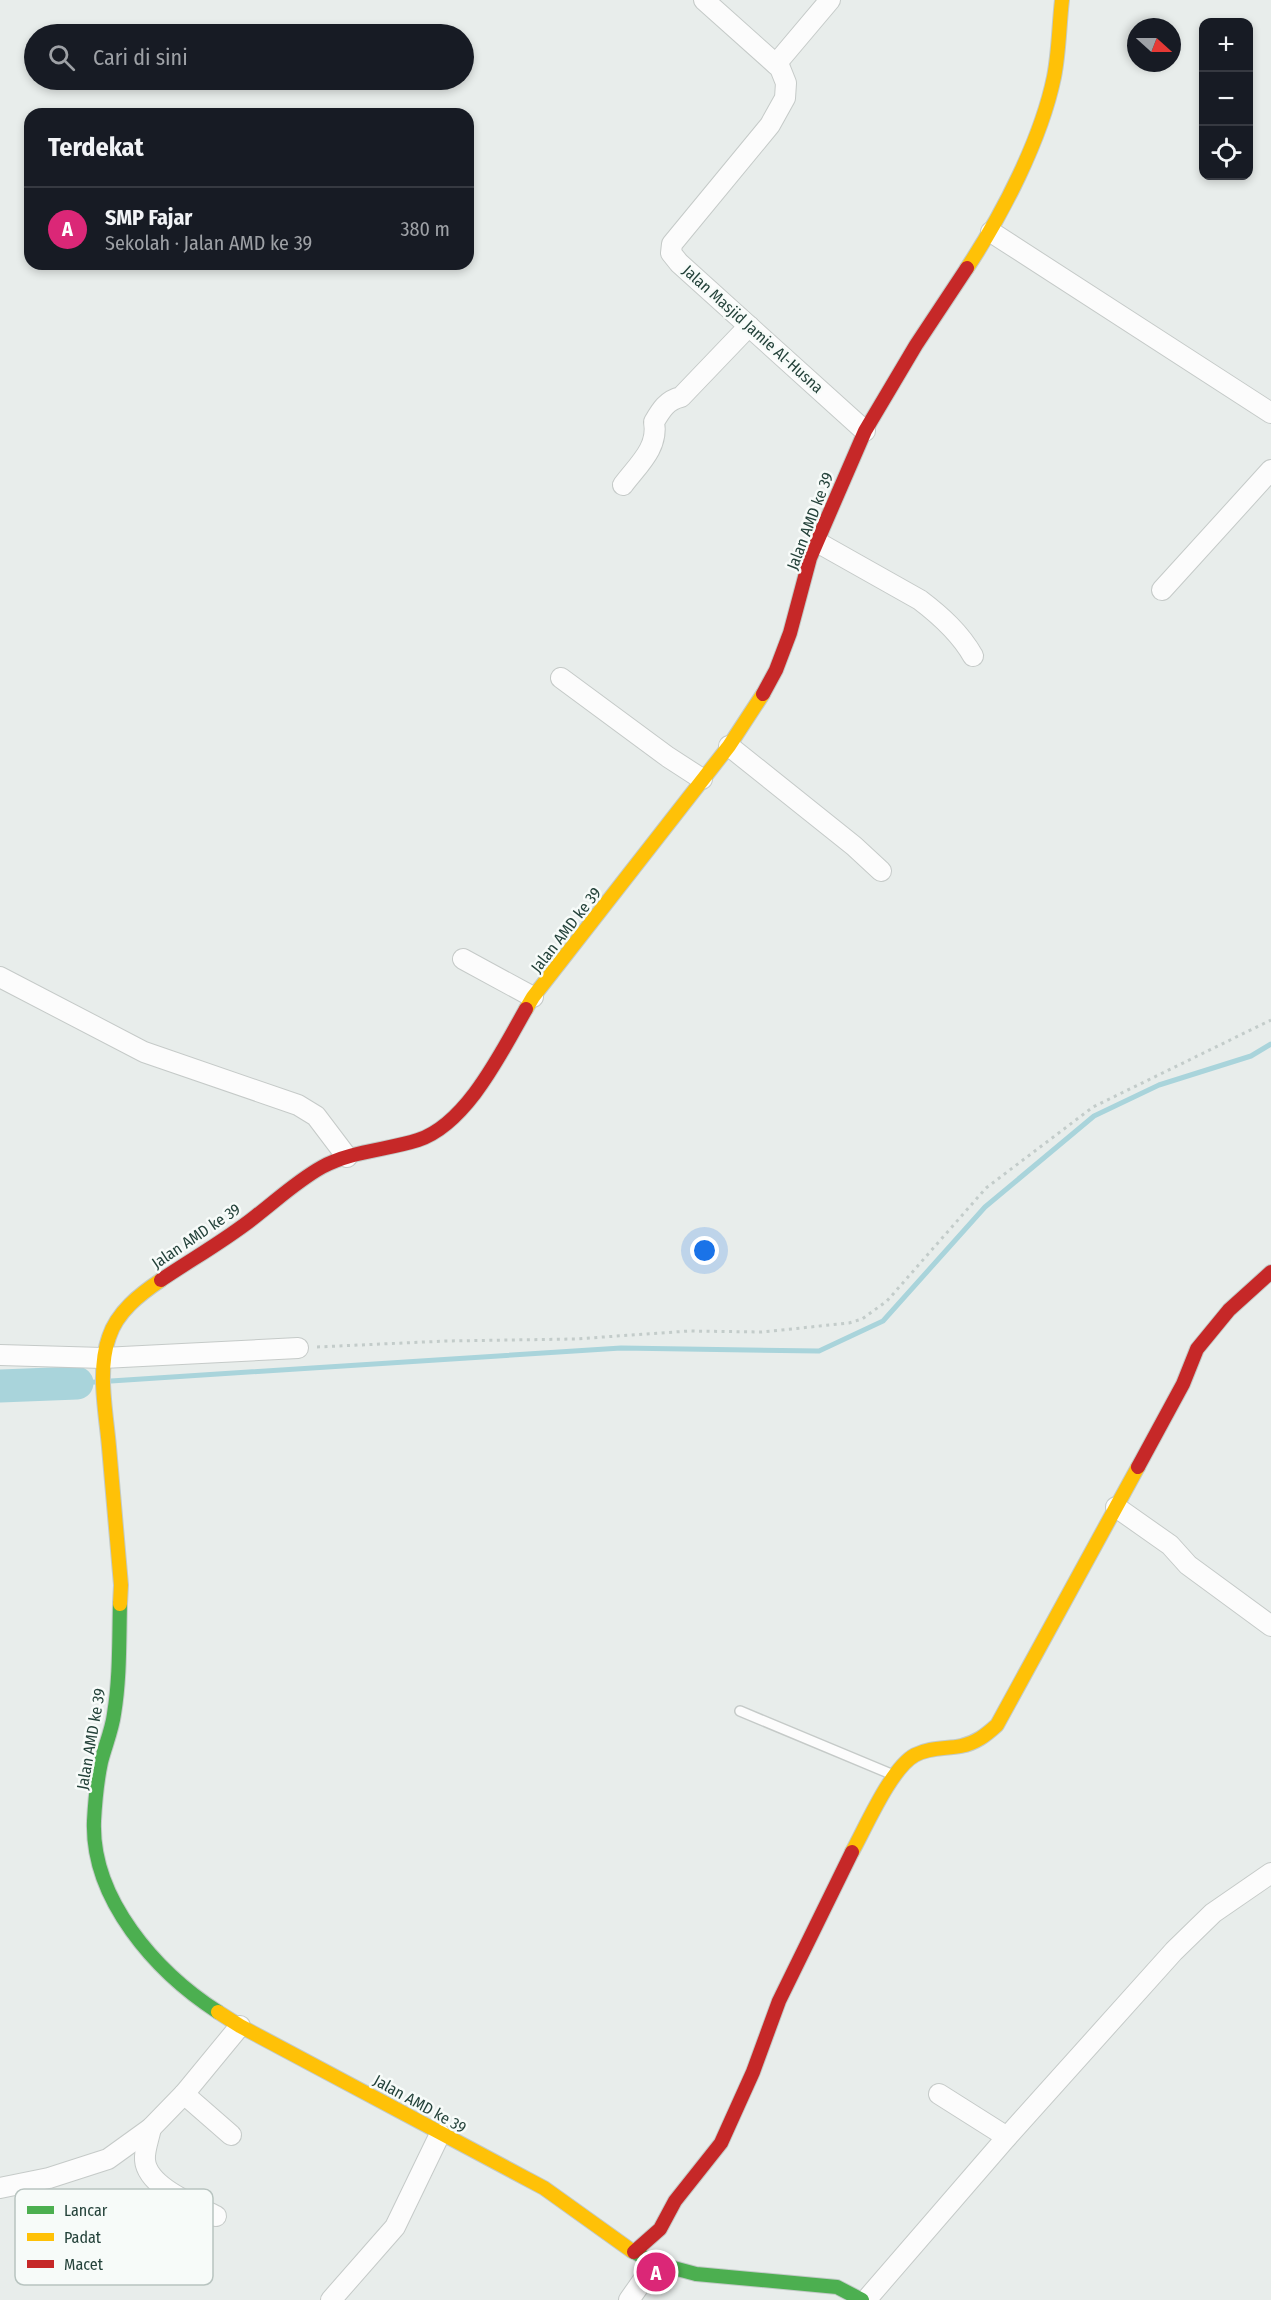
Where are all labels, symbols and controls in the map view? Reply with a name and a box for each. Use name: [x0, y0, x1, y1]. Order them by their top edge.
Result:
north arrow: [1127, 18, 1181, 72]
map controls: [1199, 18, 1253, 180]
button: +: [1199, 18, 1253, 72]
search box: [24, 24, 474, 90]
icon: search: [45, 41, 78, 74]
text: Cari di sini: [93, 44, 188, 71]
button: −: [1199, 72, 1253, 126]
button: locate: [1199, 126, 1253, 180]
text: Terdekat: [48, 132, 144, 163]
text: SMP Fajar: [105, 204, 192, 231]
text: A: [62, 217, 73, 241]
text: 380 m: [400, 217, 450, 241]
text: Sekolah · Jalan AMD ke 39: [105, 231, 312, 255]
street label: Jalan Masjid Jamie Al-Husna: [679, 261, 827, 397]
street label: Jalan AMD ke 39: [783, 469, 837, 572]
street label: Jalan AMD ke 39: [527, 883, 605, 976]
street label: Jalan AMD ke 39: [148, 1199, 244, 1273]
your location: [690, 1236, 719, 1265]
street label: Jalan AMD ke 39: [73, 1686, 109, 1791]
street label: Jalan AMD ke 39: [370, 2071, 470, 2137]
legend: [15, 2189, 213, 2285]
text: Lancar: [64, 2201, 108, 2220]
text: Padat: [64, 2228, 102, 2247]
pin: A: [636, 2250, 676, 2294]
text: Macet: [64, 2255, 104, 2274]

